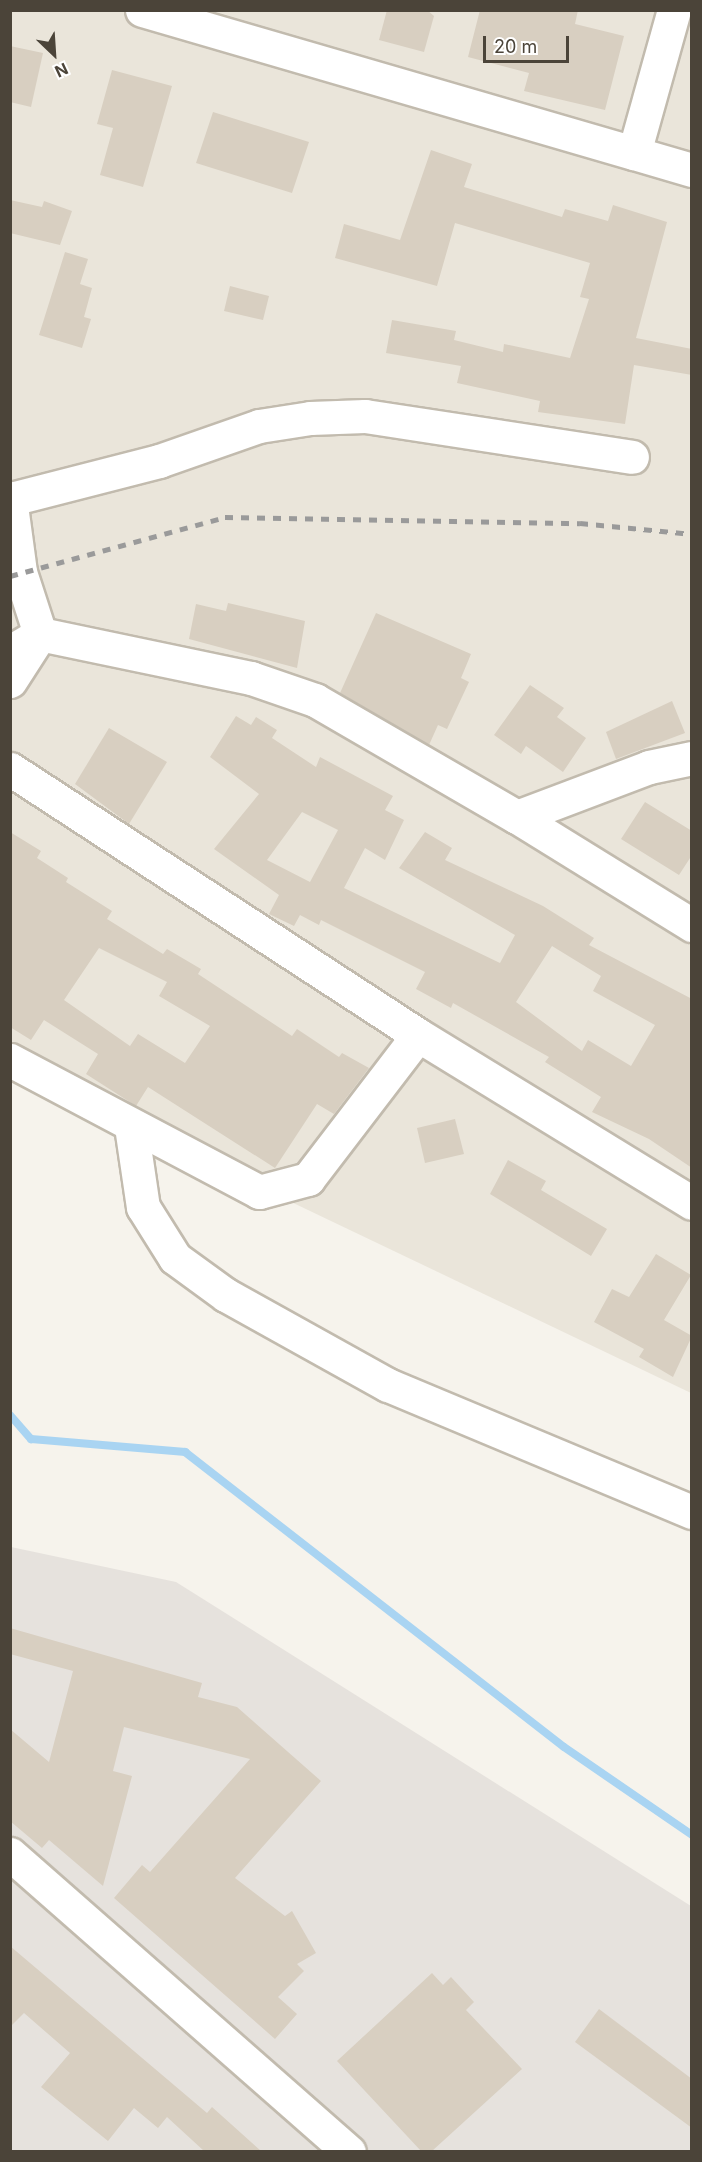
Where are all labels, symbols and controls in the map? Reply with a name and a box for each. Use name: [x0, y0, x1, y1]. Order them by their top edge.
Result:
north arrow: [24, 24, 84, 84]
scale bar: [486, 24, 572, 62]
text: 20 m: [494, 36, 537, 57]
text: N: [52, 59, 71, 82]

